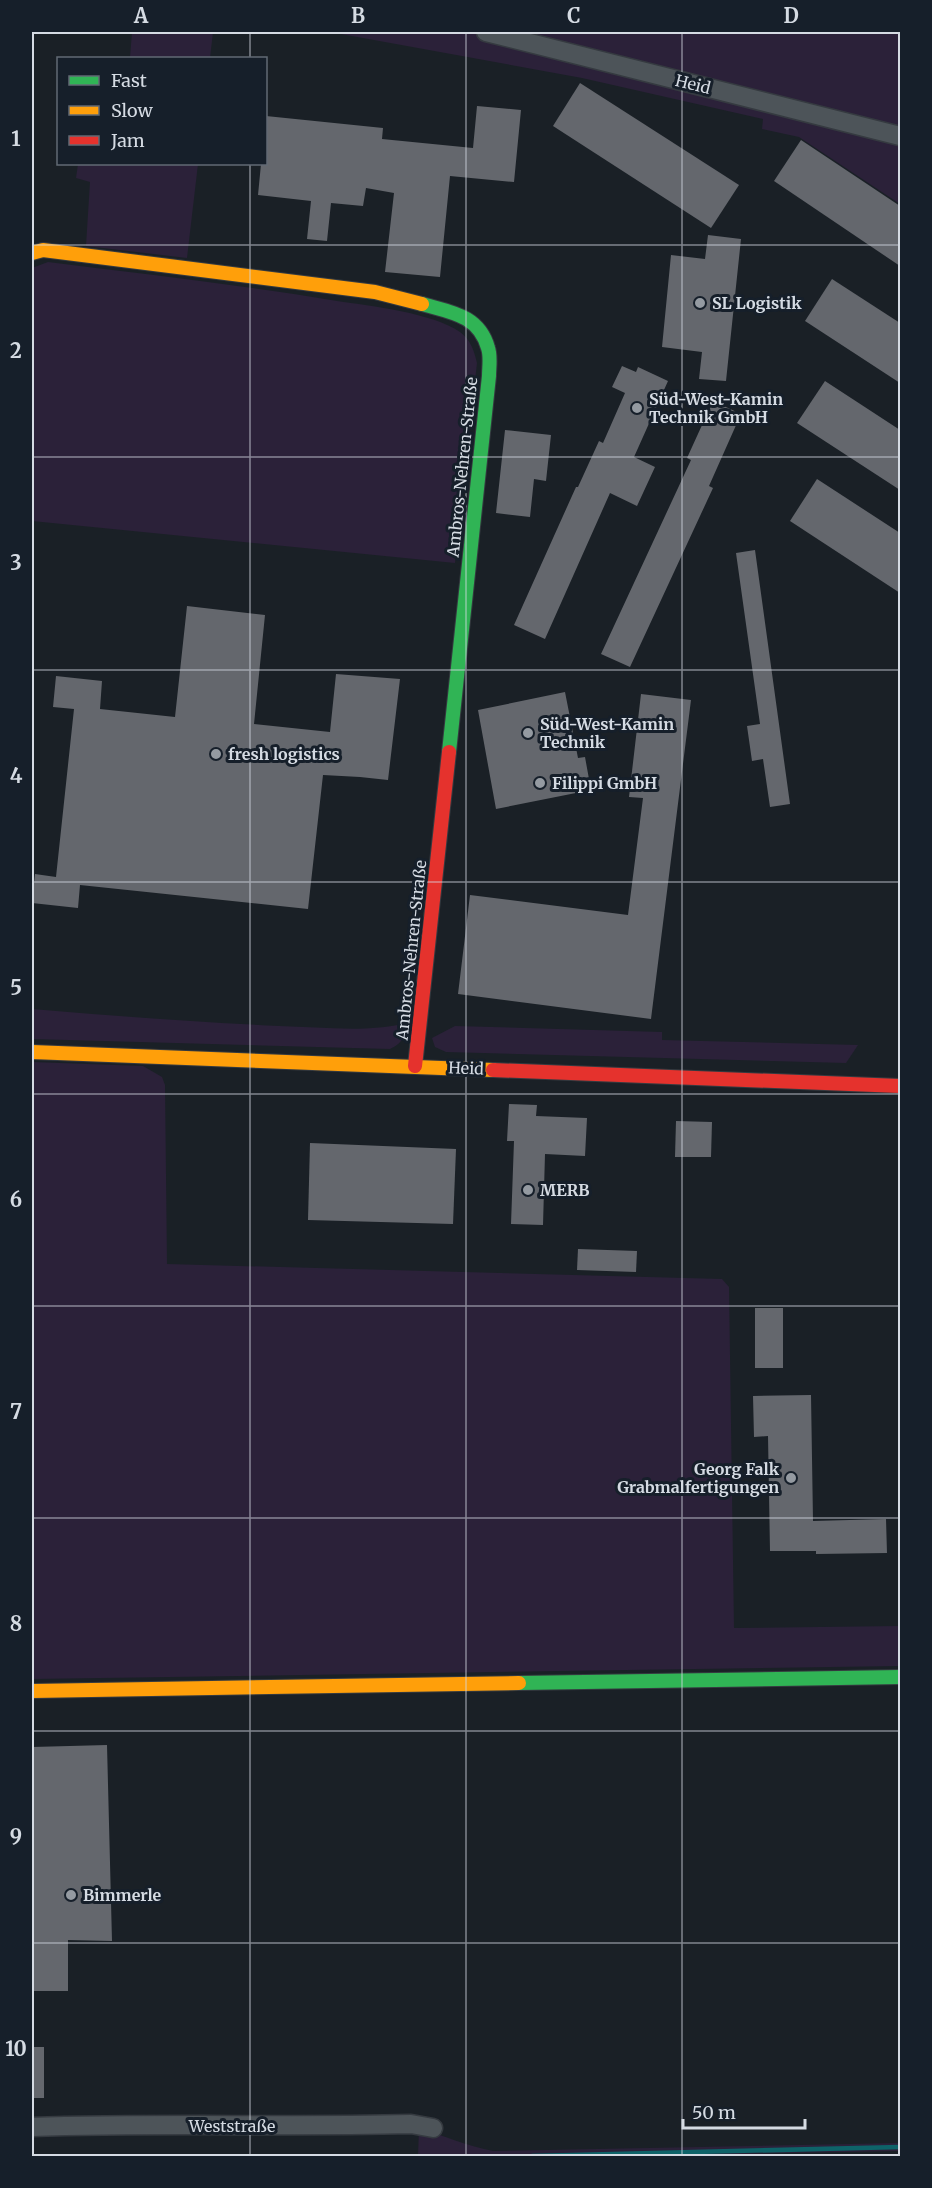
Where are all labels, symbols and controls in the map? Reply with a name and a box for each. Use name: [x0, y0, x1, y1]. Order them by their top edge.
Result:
text: A: [133, 3, 149, 28]
text: B: [351, 3, 365, 28]
text: C: [567, 3, 581, 28]
text: D: [783, 3, 799, 28]
legend: [57, 57, 267, 165]
text: Fast: [111, 69, 147, 92]
street label: Heid: [673, 70, 713, 98]
text: Slow: [111, 99, 154, 122]
text: 1: [11, 126, 21, 151]
text: Jam: [110, 129, 145, 152]
place label: SL Logistik: [712, 293, 802, 313]
marker: SL Logistik: [693, 296, 707, 310]
text: 2: [10, 338, 22, 363]
street label: Ambros-Nehren-Straße: [442, 376, 481, 559]
place label: Süd-West-Kamin Technik GmbH: [649, 389, 783, 427]
marker: Süd-West-Kamin Technik GmbH: [630, 401, 644, 415]
text: 3: [10, 550, 22, 575]
place label: Süd-West-Kamin Technik: [540, 714, 674, 752]
marker: Süd-West-Kamin Technik: [521, 726, 535, 740]
place label: fresh logistics: [228, 744, 340, 764]
marker: fresh logistics: [209, 747, 223, 761]
text: 4: [10, 763, 23, 788]
place label: Filippi GmbH: [552, 773, 657, 793]
marker: Filippi GmbH: [533, 776, 547, 790]
street label: Ambros-Nehren-Straße: [391, 859, 430, 1042]
text: 5: [10, 975, 22, 1000]
street label: Heid: [448, 1057, 485, 1079]
place label: MERB: [540, 1180, 589, 1200]
marker: MERB: [521, 1183, 535, 1197]
text: 6: [10, 1187, 22, 1212]
text: 7: [10, 1399, 22, 1424]
place label: Georg Falk Grabmalfertigungen: [617, 1459, 780, 1497]
marker: Georg Falk Grabmalfertigungen: [784, 1471, 798, 1485]
text: 8: [10, 1611, 22, 1636]
text: 9: [10, 1824, 22, 1849]
place label: Bimmerle: [83, 1885, 162, 1905]
marker: Bimmerle: [64, 1888, 78, 1902]
text: 10: [5, 2036, 27, 2061]
scale bar: [683, 2092, 804, 2130]
text: 50 m: [692, 2101, 736, 2124]
street label: Weststraße: [188, 2116, 275, 2136]

